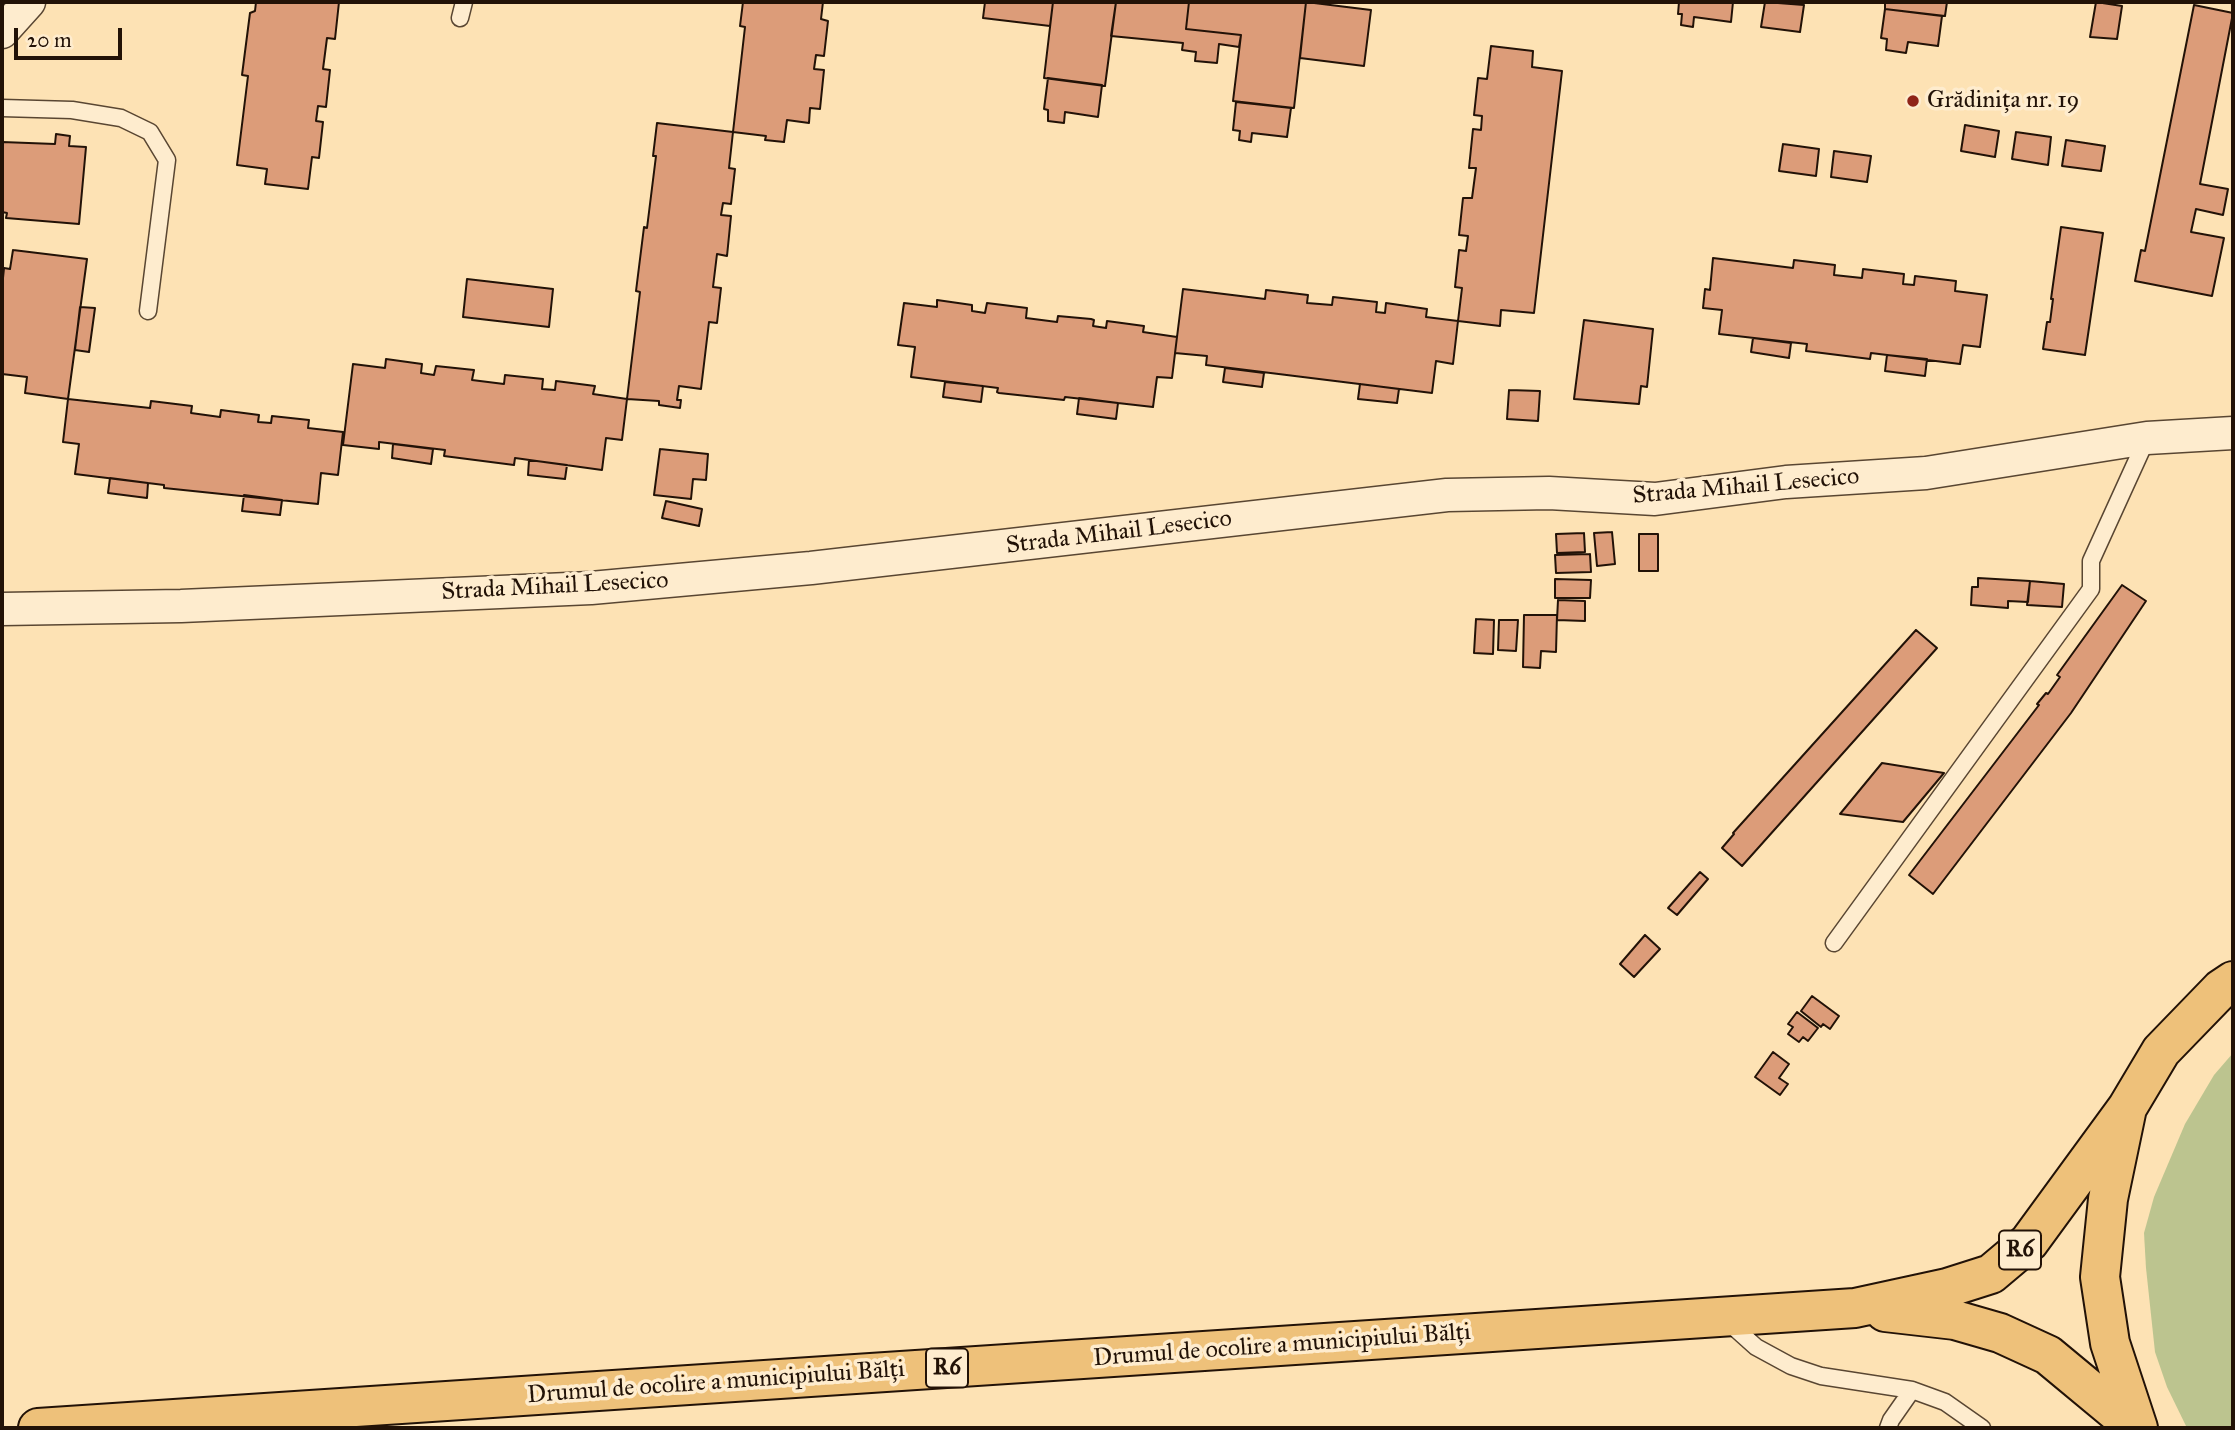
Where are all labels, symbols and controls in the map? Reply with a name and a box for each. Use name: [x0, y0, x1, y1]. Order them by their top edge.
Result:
scale bar: [18, 14, 126, 58]
text: 20 m: [27, 27, 72, 53]
place label: Grădinița nr. 19: [1927, 87, 2080, 115]
marker: Grădinița nr. 19: [1905, 93, 1921, 109]
street label: Strada Mihail Lesecico: [1631, 463, 1861, 511]
street label: Strada Mihail Lesecico: [1004, 505, 1234, 561]
street label: Strada Mihail Lesecico: [441, 567, 669, 607]
road number: R6: [1999, 1231, 2041, 1270]
street label: Drumul de ocolire a municipiului Bălți: [1092, 1318, 1472, 1374]
road number: R6: [926, 1348, 968, 1387]
street label: Drumul de ocolire a municipiului Bălți: [526, 1355, 906, 1411]

